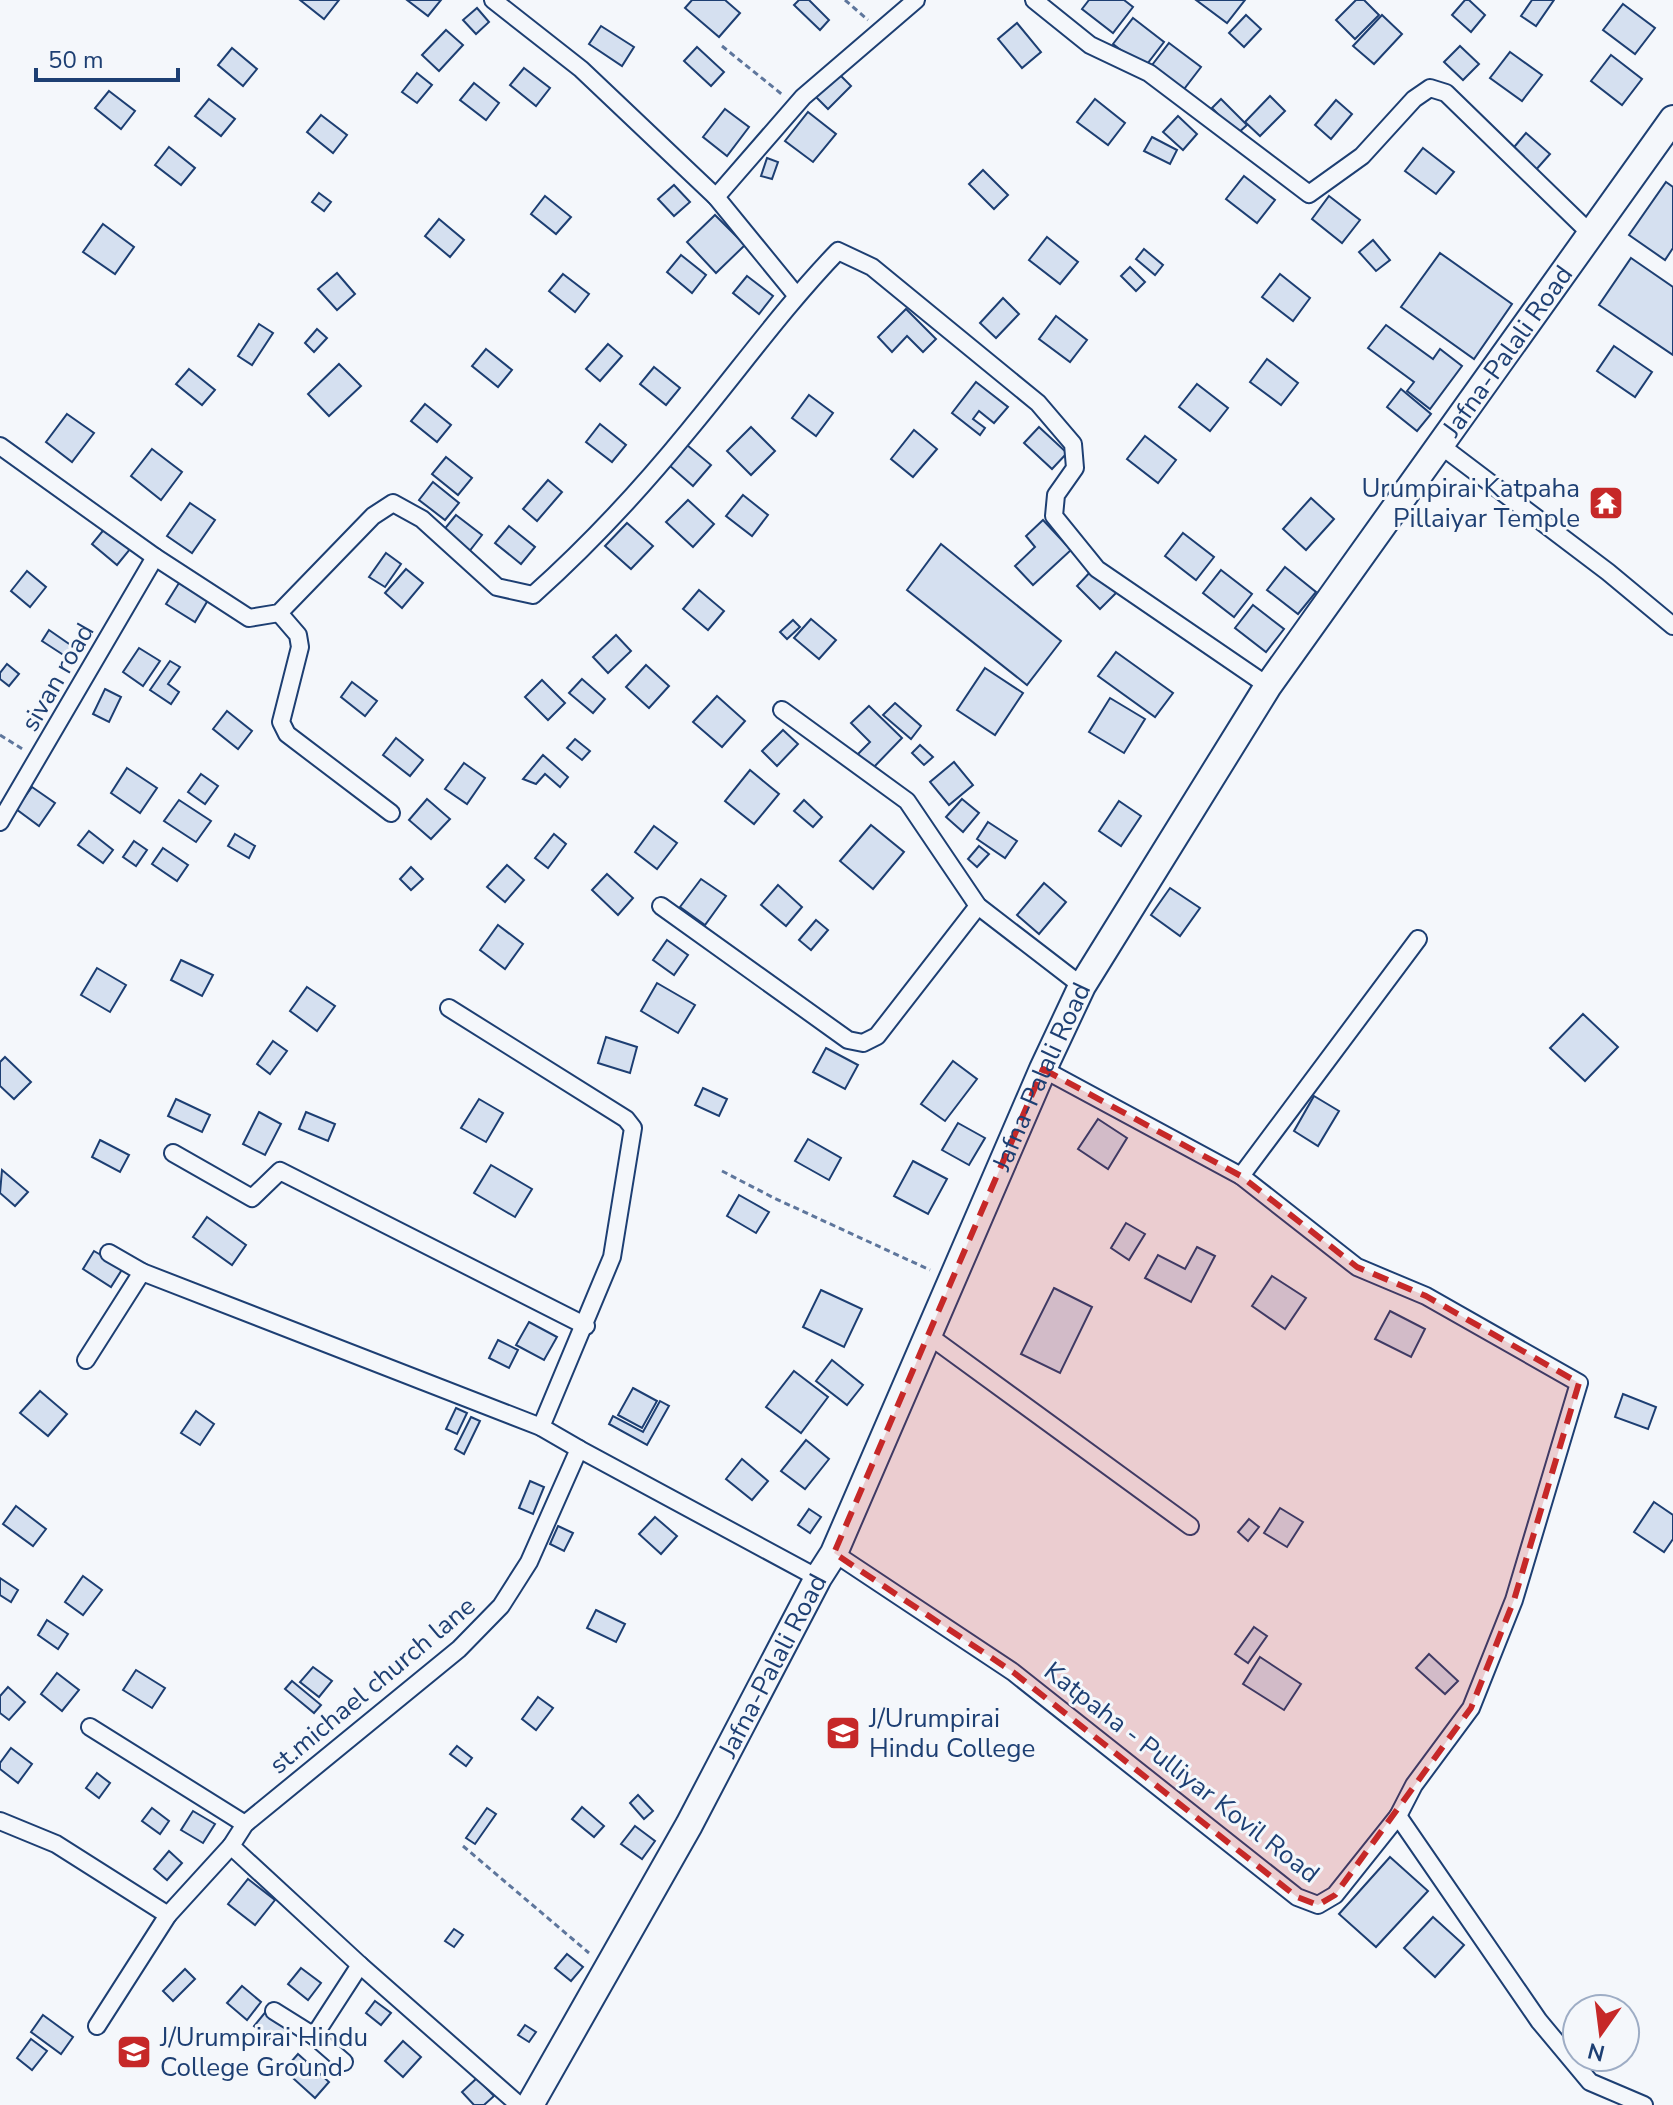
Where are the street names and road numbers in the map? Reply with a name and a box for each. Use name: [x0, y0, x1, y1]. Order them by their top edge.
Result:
street label: Jafna-Palali Road: [1434, 259, 1581, 445]
street label: sivan road: [12, 617, 102, 738]
street label: Jafna-Palali Road: [984, 977, 1099, 1177]
street label: Jafna-Palali Road: [710, 1568, 835, 1764]
street label: st.michael church lane: [262, 1589, 483, 1782]
street label: Katpaha - Pulliyar Kovil Road: [1037, 1654, 1327, 1891]

